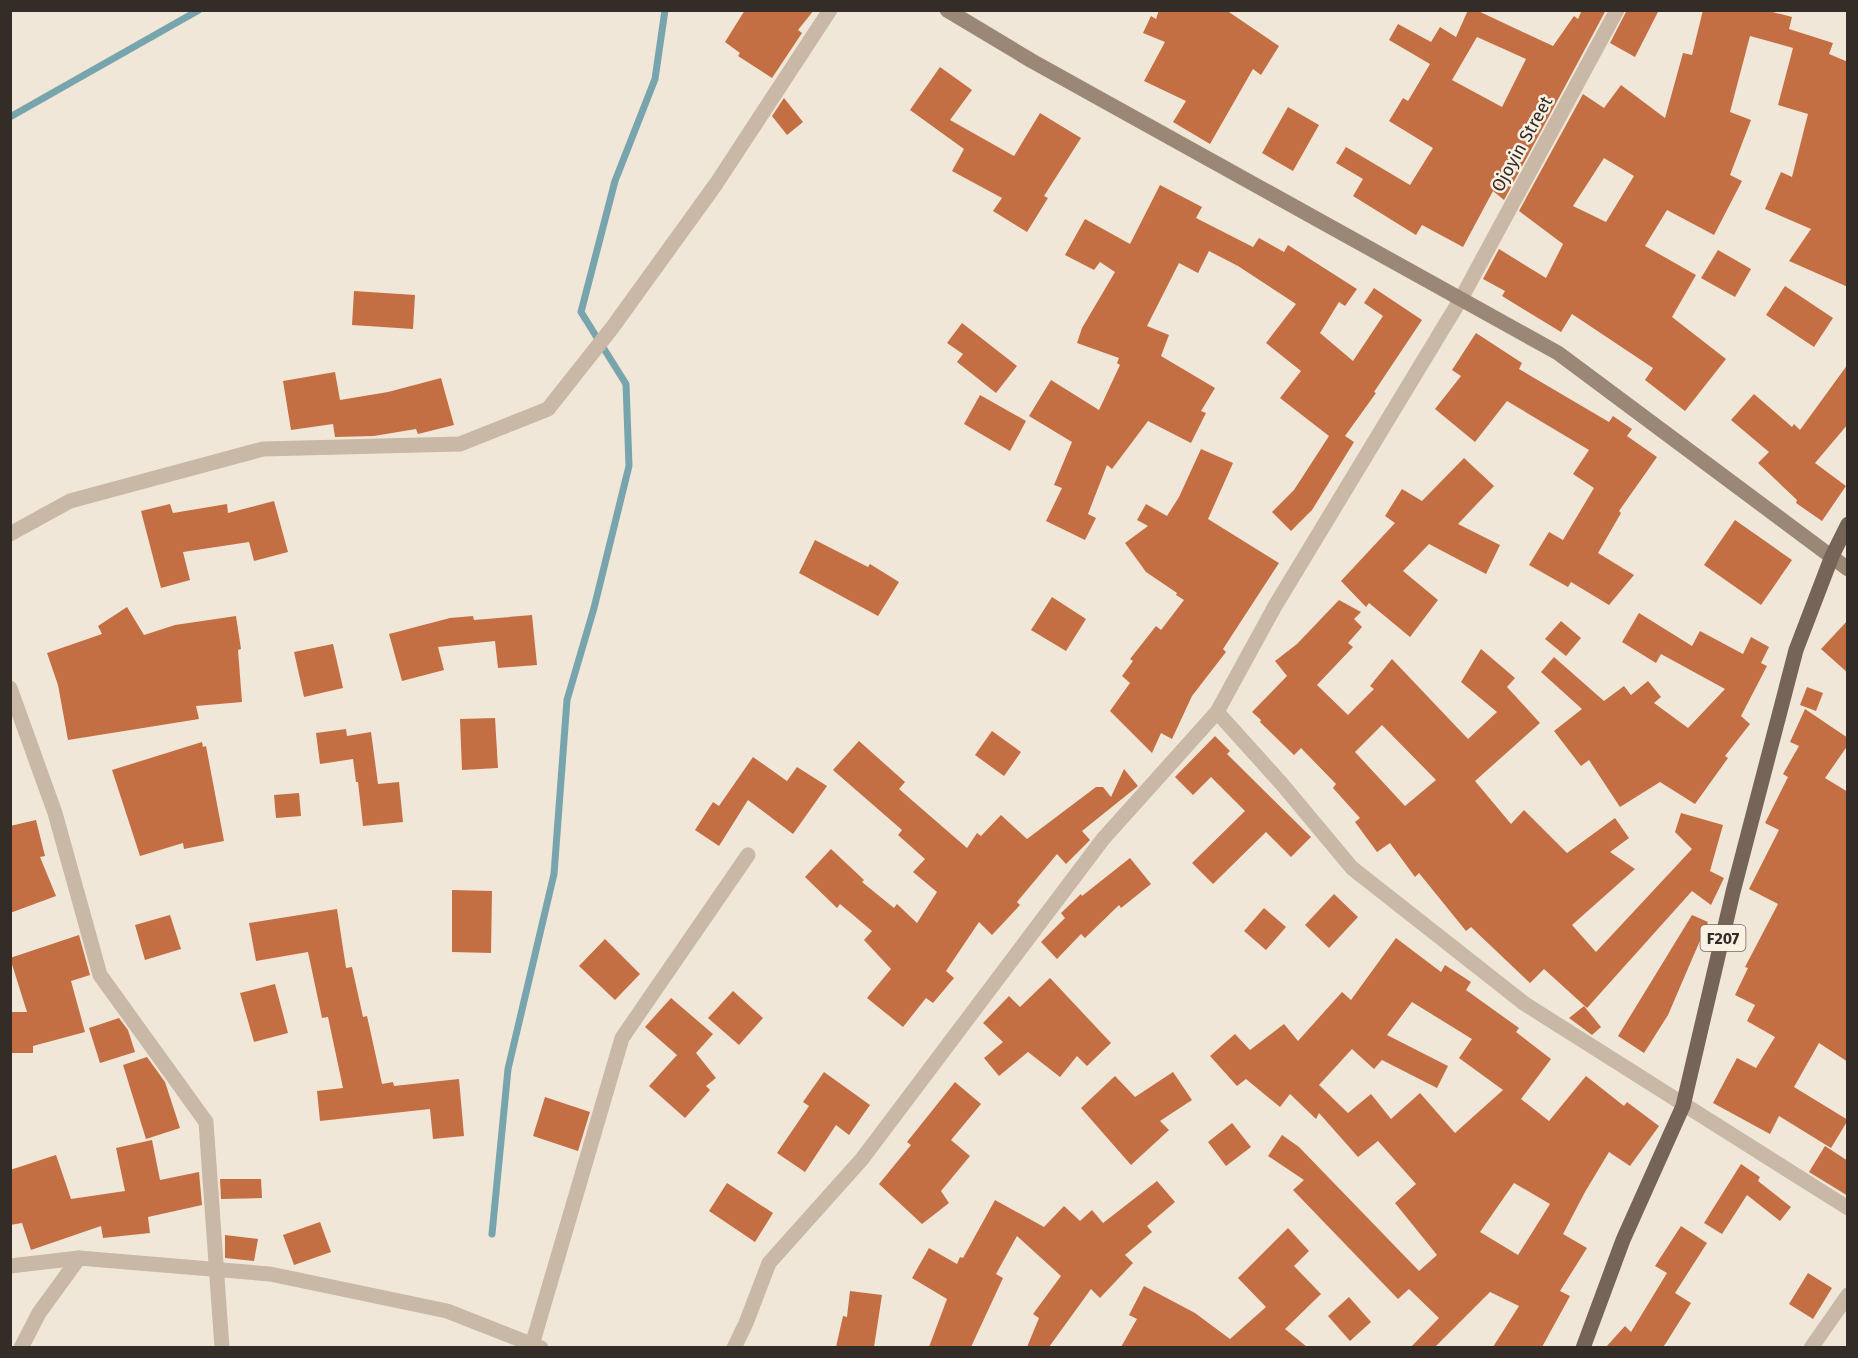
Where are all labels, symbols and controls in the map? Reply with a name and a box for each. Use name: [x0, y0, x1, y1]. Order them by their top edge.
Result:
street label: Ojoyin Street: [1487, 92, 1558, 196]
road number: F207: [1700, 925, 1746, 951]

